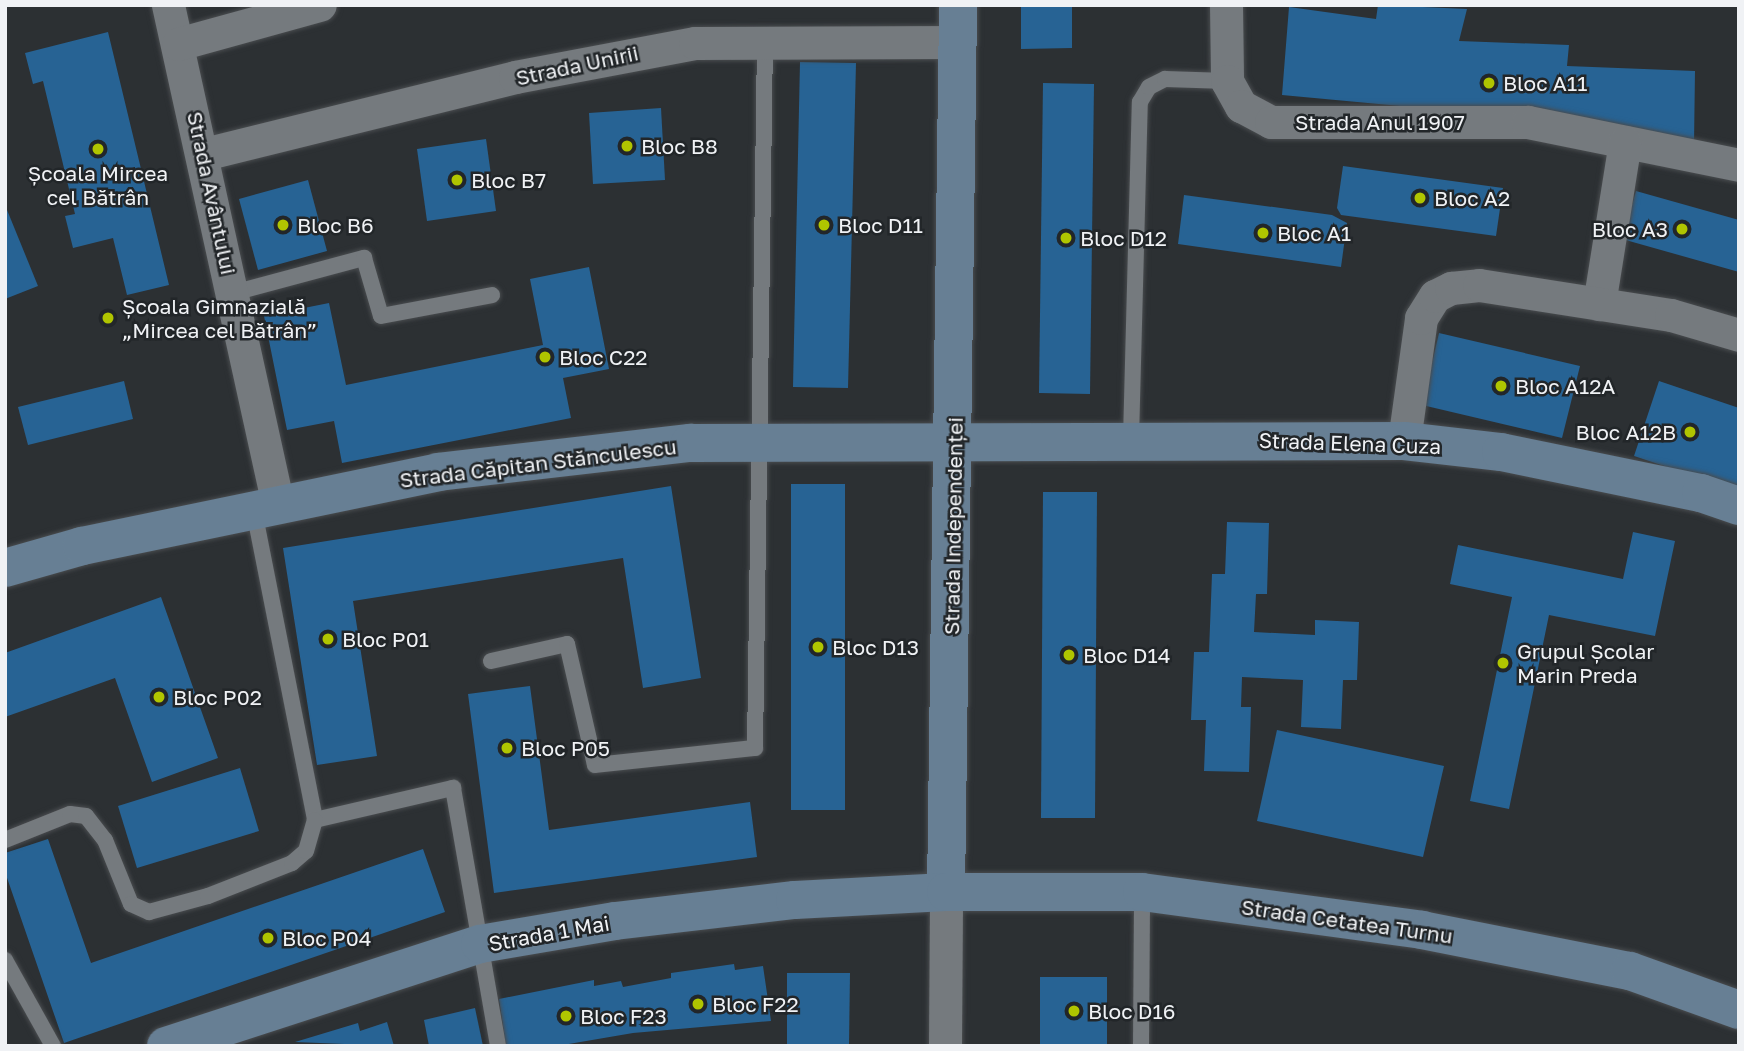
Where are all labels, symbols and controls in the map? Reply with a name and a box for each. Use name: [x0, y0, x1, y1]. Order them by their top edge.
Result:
street label: Strada Unirii: [513, 40, 641, 90]
place label: Bloc A11: [1503, 70, 1587, 96]
marker: Bloc A11: [1481, 75, 1497, 91]
street label: Strada Avântului: [182, 109, 242, 277]
street label: Strada Anul 1907: [1295, 109, 1465, 135]
place label: Bloc B8: [641, 133, 718, 159]
marker: Bloc B8: [619, 138, 635, 154]
marker: Școala Mircea cel Bătrân: [90, 141, 106, 157]
place label: Școala Mircea cel Bătrân: [28, 160, 168, 210]
place label: Bloc B7: [471, 167, 546, 193]
marker: Bloc B7: [449, 172, 465, 188]
place label: Bloc A2: [1434, 185, 1510, 211]
marker: Bloc A2: [1412, 190, 1428, 206]
place label: Bloc B6: [297, 212, 374, 238]
place label: Bloc D11: [838, 212, 923, 238]
place label: Bloc A3: [1592, 216, 1668, 242]
marker: Bloc B6: [275, 217, 291, 233]
marker: Bloc D11: [816, 217, 832, 233]
place label: Bloc A1: [1277, 220, 1351, 246]
marker: Bloc A3: [1674, 221, 1690, 237]
place label: Bloc D12: [1080, 225, 1167, 251]
marker: Bloc A1: [1255, 225, 1271, 241]
marker: Bloc D12: [1058, 230, 1074, 246]
place label: Școala Gimnazială „Mircea cel Bătrân”: [122, 293, 317, 343]
marker: Școala Gimnazială „Mircea cel Bătrân”: [100, 310, 116, 326]
place label: Bloc C22: [559, 344, 648, 370]
marker: Bloc C22: [537, 349, 553, 365]
place label: Bloc A12A: [1515, 373, 1615, 399]
marker: Bloc A12A: [1493, 378, 1509, 394]
street label: Strada Independenței: [938, 417, 968, 635]
place label: Bloc A12B: [1576, 419, 1676, 445]
marker: Bloc A12B: [1682, 424, 1698, 440]
street label: Strada Elena Cuza: [1258, 427, 1442, 459]
street label: Strada Căpitan Stănculescu: [398, 434, 678, 492]
place label: Bloc P01: [342, 626, 429, 652]
marker: Bloc P01: [320, 631, 336, 647]
place label: Bloc D13: [832, 634, 919, 660]
place label: Grupul Școlar Marin Preda: [1517, 638, 1655, 688]
marker: Bloc D13: [810, 639, 826, 655]
place label: Bloc D14: [1083, 642, 1171, 668]
marker: Bloc D14: [1061, 647, 1077, 663]
marker: Grupul Școlar Marin Preda: [1495, 655, 1511, 671]
place label: Bloc P02: [173, 684, 262, 710]
marker: Bloc P02: [151, 689, 167, 705]
place label: Bloc P05: [521, 735, 610, 761]
marker: Bloc P05: [499, 740, 515, 756]
street label: Strada Cetatea Turnu: [1240, 894, 1454, 948]
street label: Strada 1 Mai: [487, 910, 611, 956]
place label: Bloc P04: [282, 925, 371, 951]
marker: Bloc P04: [260, 930, 276, 946]
place label: Bloc F22: [712, 991, 799, 1017]
marker: Bloc F22: [690, 996, 706, 1012]
place label: Bloc D16: [1088, 998, 1175, 1024]
place label: Bloc F23: [580, 1003, 667, 1029]
marker: Bloc D16: [1066, 1003, 1082, 1019]
marker: Bloc F23: [558, 1008, 574, 1024]

